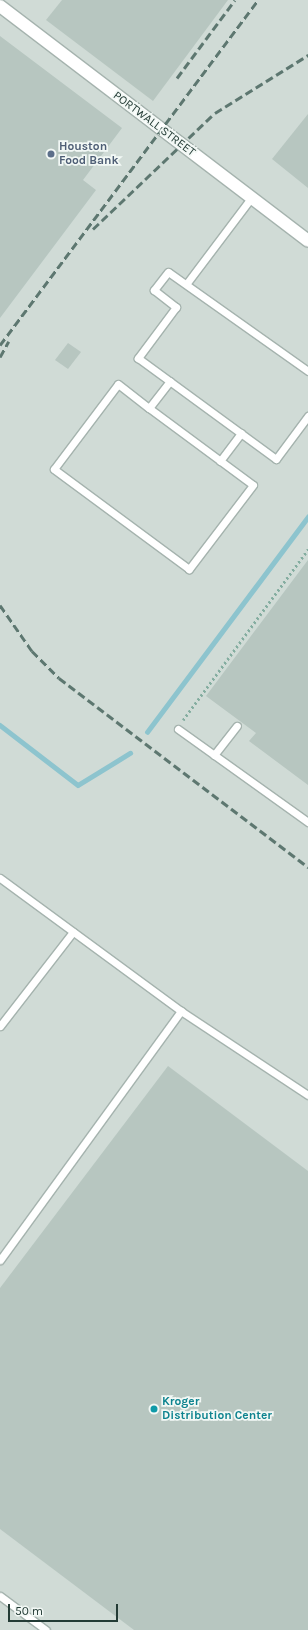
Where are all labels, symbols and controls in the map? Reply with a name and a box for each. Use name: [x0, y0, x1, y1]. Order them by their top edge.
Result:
street label: PORTWALL STREET: [110, 88, 198, 160]
place label: Houston Food Bank: [59, 140, 119, 168]
marker: Houston Food Bank: [46, 149, 56, 159]
place label: Kroger Distribution Center: [162, 1395, 272, 1423]
marker: Kroger Distribution Center: [149, 1404, 159, 1414]
scale bar: [10, 1596, 120, 1622]
text: 50 m: [15, 1604, 43, 1618]

